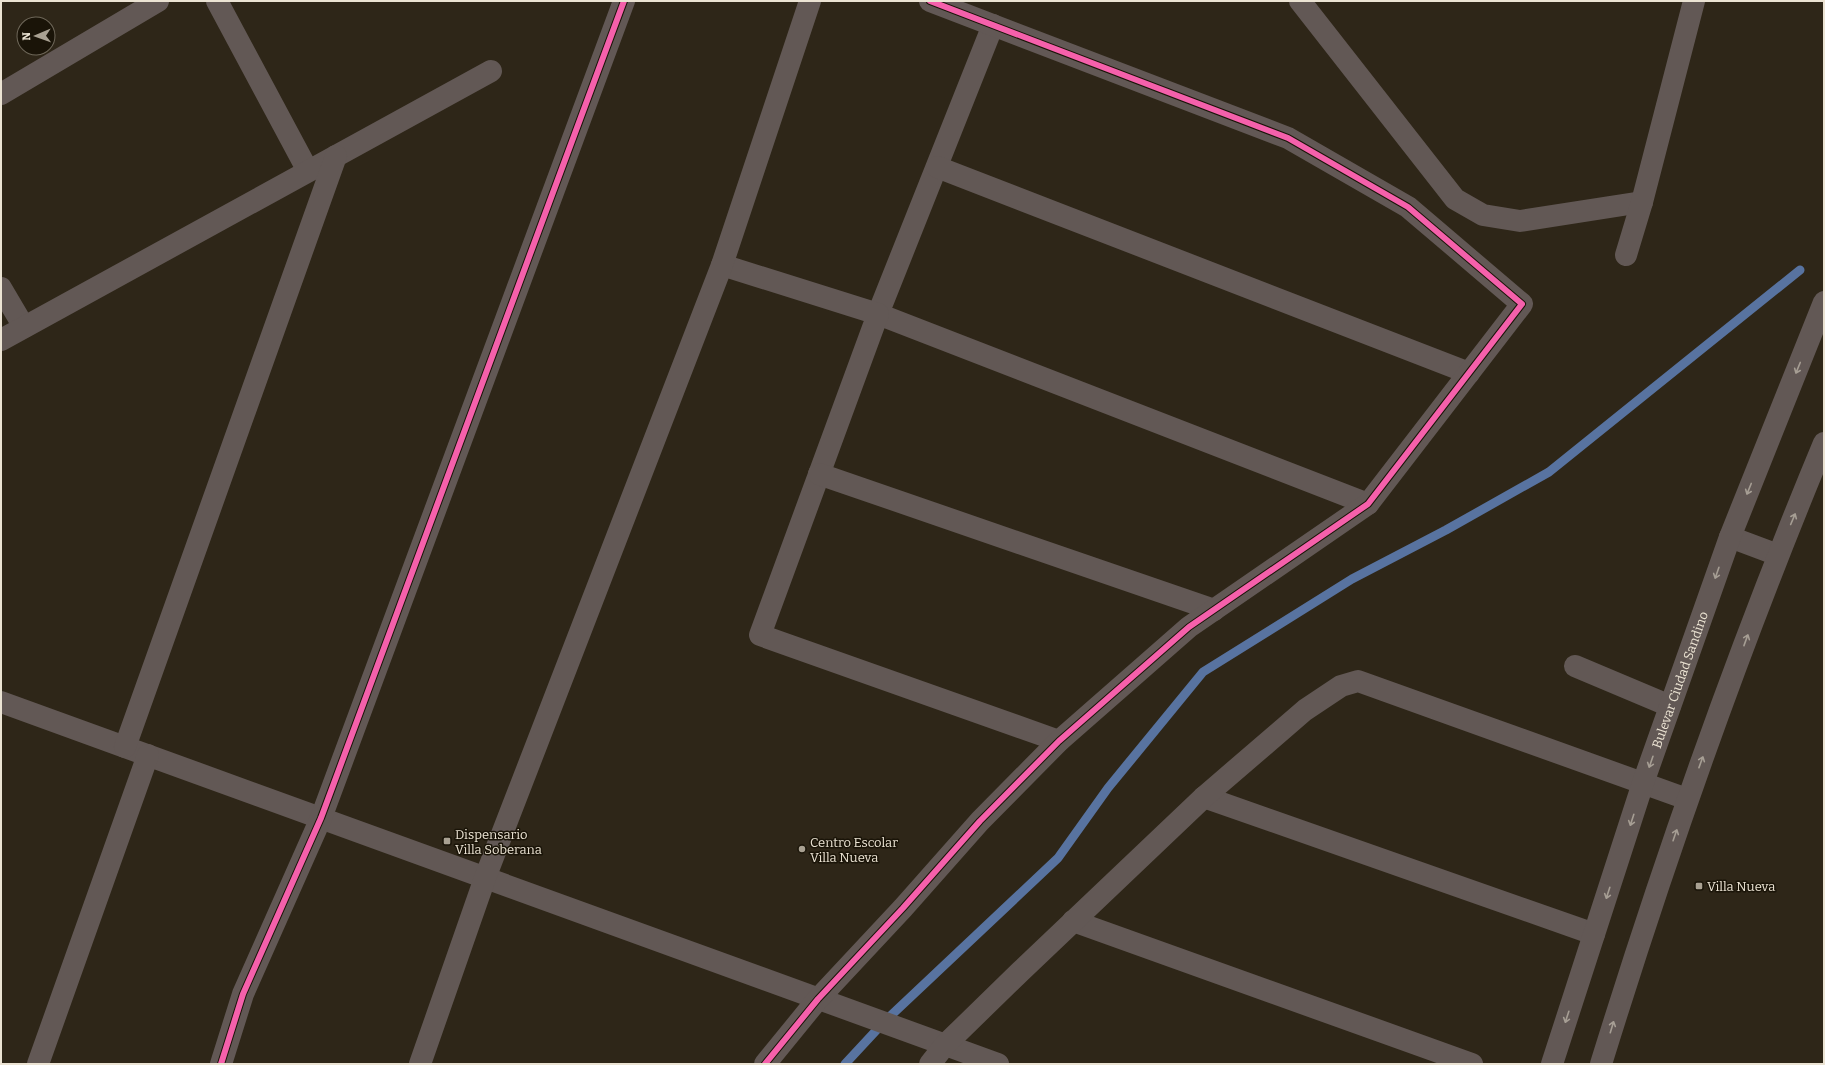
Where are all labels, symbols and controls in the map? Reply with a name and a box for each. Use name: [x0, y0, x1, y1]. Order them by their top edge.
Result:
north arrow: [16, 16, 56, 56]
text: N: [20, 31, 33, 41]
one-way arrow: [1793, 362, 1801, 374]
one-way arrow: [1745, 483, 1753, 495]
one-way arrow: [1789, 514, 1797, 526]
one-way arrow: [1713, 567, 1720, 580]
street label: Bulevar Ciudad Sandino: [1649, 609, 1711, 750]
one-way arrow: [1742, 635, 1750, 647]
one-way arrow: [1646, 756, 1654, 768]
one-way arrow: [1697, 756, 1705, 768]
one-way arrow: [1628, 813, 1635, 826]
place label: Dispensario Villa Soberana: [455, 827, 542, 857]
one-way arrow: [1671, 830, 1679, 842]
place label: Centro Escolar Villa Nueva: [810, 835, 898, 865]
marker: Dispensario Villa Soberana: [442, 836, 452, 846]
marker: Centro Escolar Villa Nueva: [797, 844, 807, 854]
place label: Villa Nueva: [1707, 879, 1775, 894]
marker: Villa Nueva: [1694, 881, 1704, 891]
one-way arrow: [1604, 887, 1611, 900]
one-way arrow: [1563, 1010, 1570, 1023]
one-way arrow: [1609, 1020, 1616, 1033]

